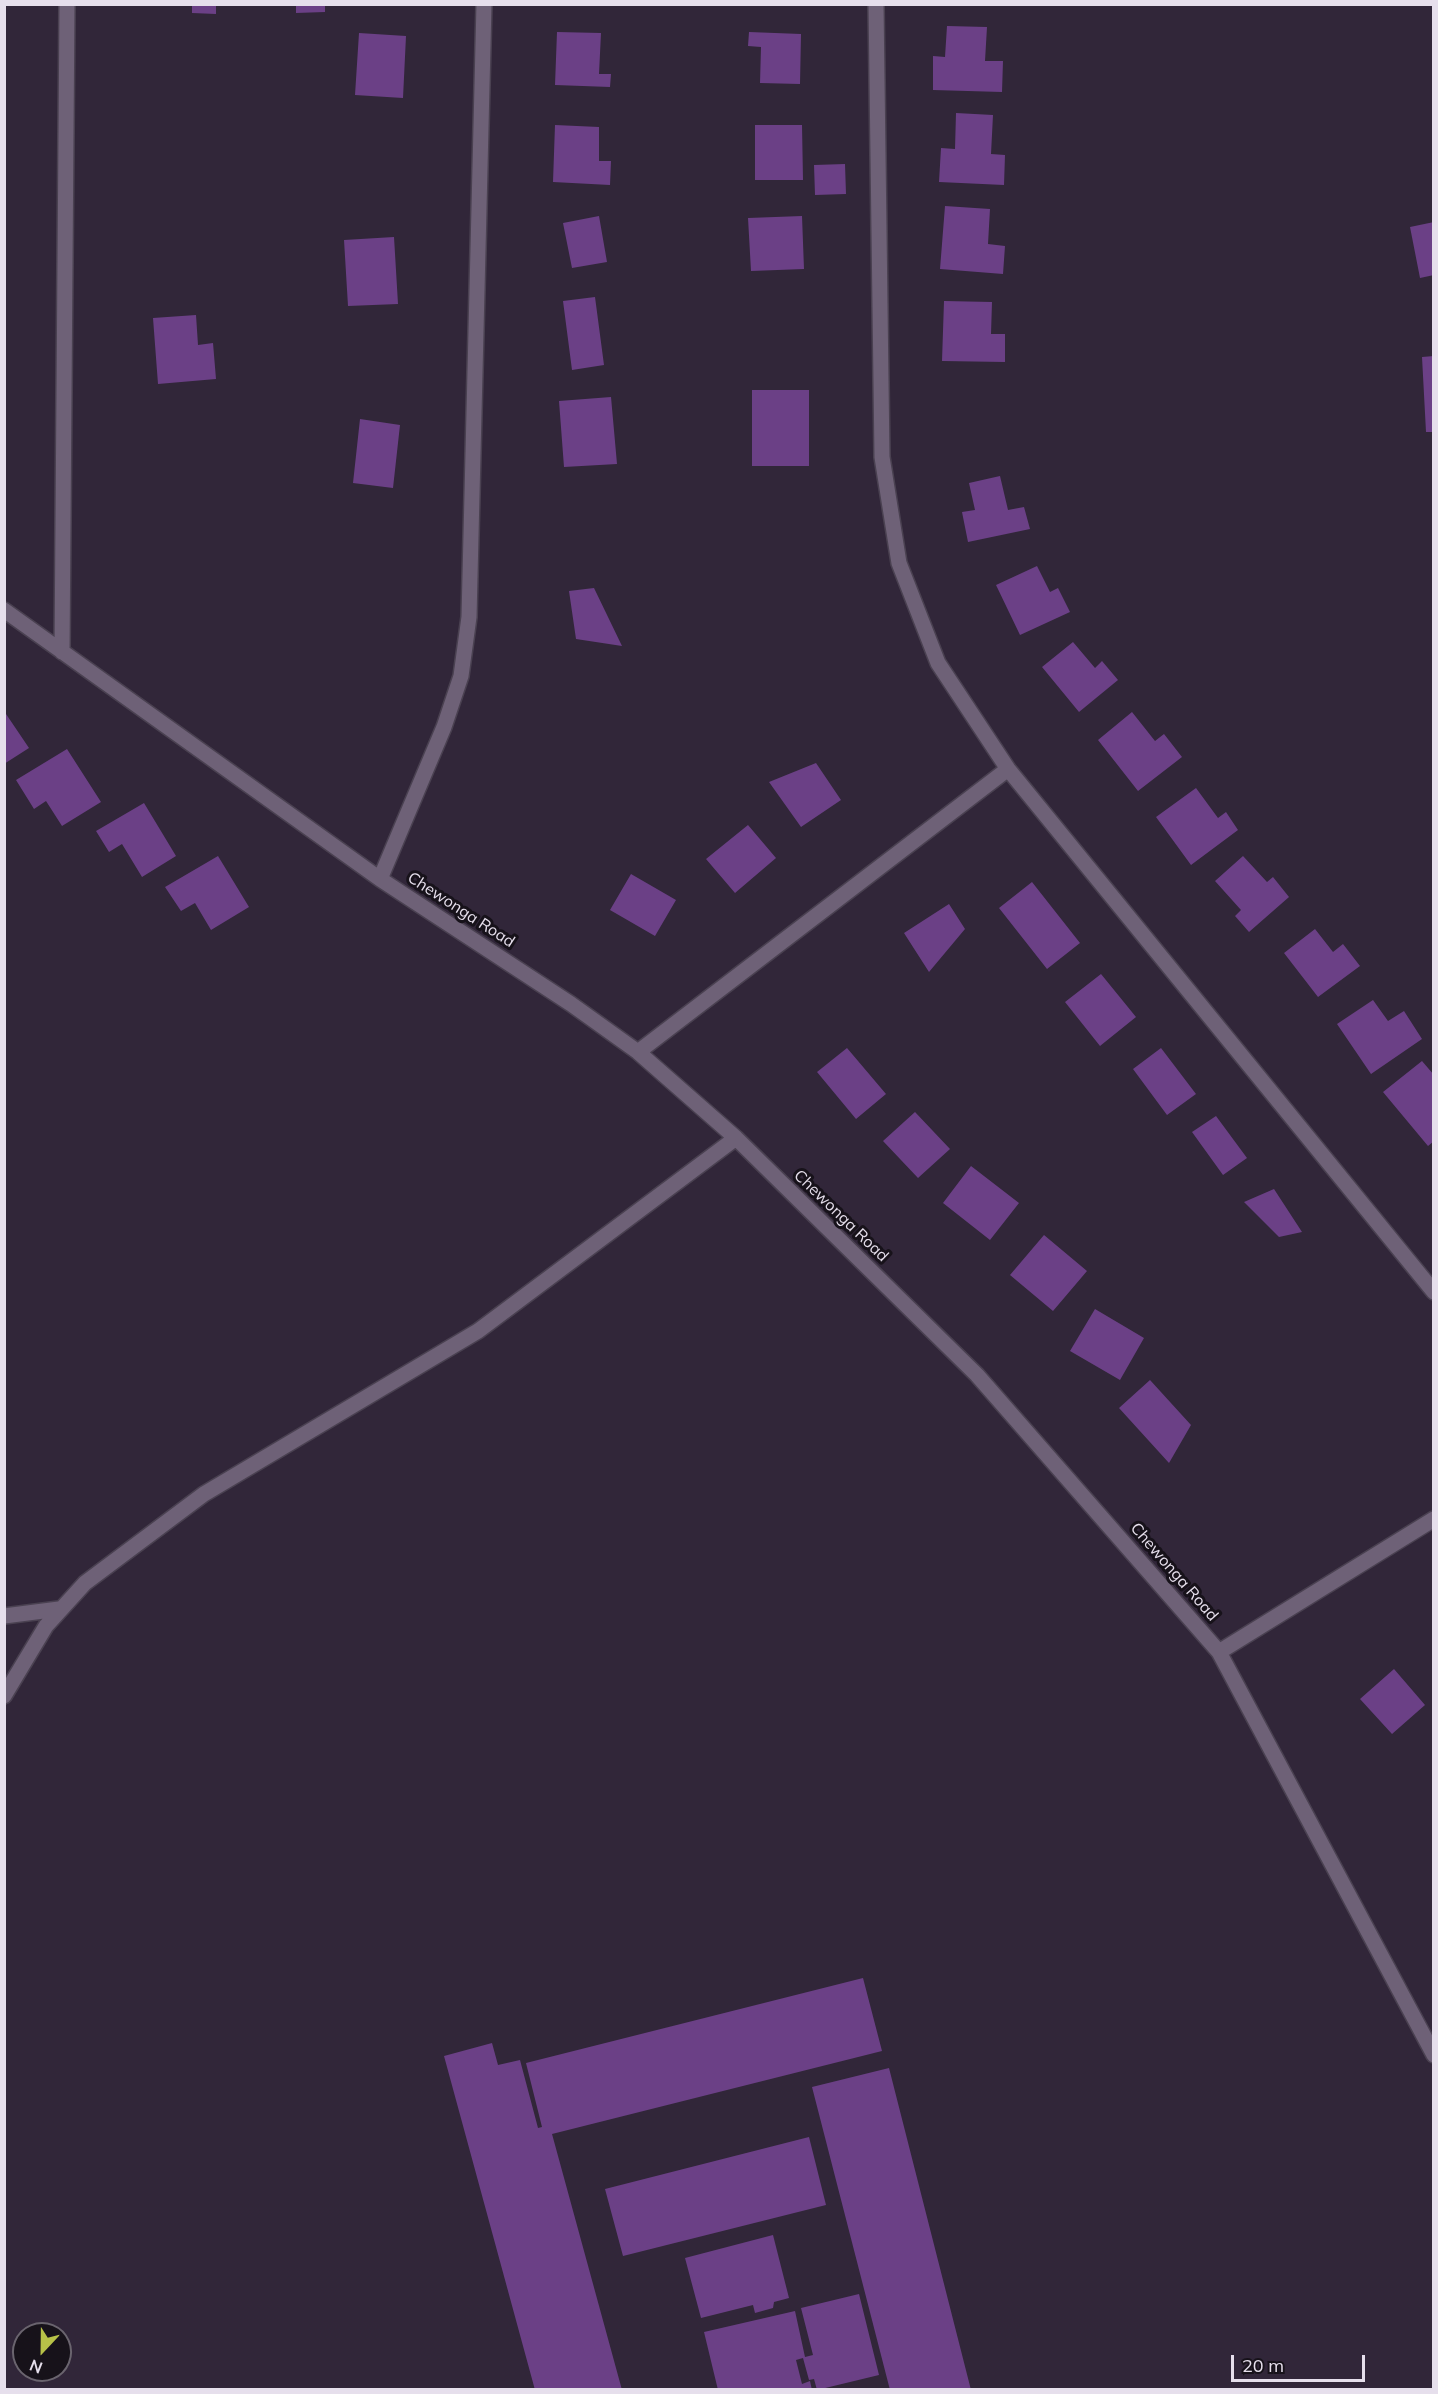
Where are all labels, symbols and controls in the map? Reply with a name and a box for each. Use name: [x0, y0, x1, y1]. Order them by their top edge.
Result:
street label: Chewonga Road: [404, 868, 518, 952]
street label: Chewonga Road: [790, 1166, 892, 1266]
street label: Chewonga Road: [1126, 1519, 1222, 1625]
north arrow: [12, 2322, 72, 2382]
scale bar: [1234, 2343, 1368, 2381]
text: 20 m: [1242, 2354, 1284, 2377]
text: N: [27, 2355, 45, 2378]

